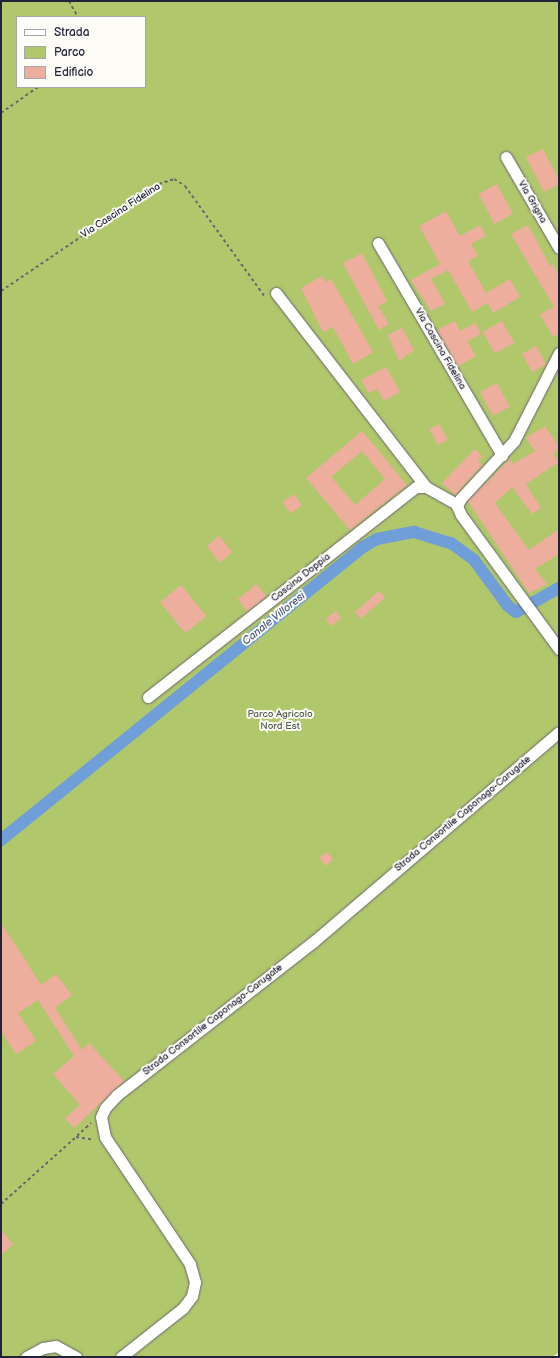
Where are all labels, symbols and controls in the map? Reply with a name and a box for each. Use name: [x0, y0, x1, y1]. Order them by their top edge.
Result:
legend: [16, 16, 146, 88]
text: Strada: [54, 25, 90, 40]
text: Parco: [54, 45, 85, 60]
text: Edificio: [54, 65, 93, 80]
street label: Via Grigna: [515, 178, 549, 226]
street label: Via Cascina Fidelina: [79, 181, 163, 241]
street label: Via Cascina Fidelina: [412, 306, 468, 392]
street label: Cascina Doppia: [269, 551, 333, 605]
water label: Canale Villoresi: [240, 590, 308, 648]
park label: Parco Agricolo Nord Est: [247, 708, 313, 732]
street label: Strada Consortile Caponago-Carugate: [392, 753, 534, 875]
street label: Strada Consortile Caponago-Carugate: [141, 962, 285, 1078]

